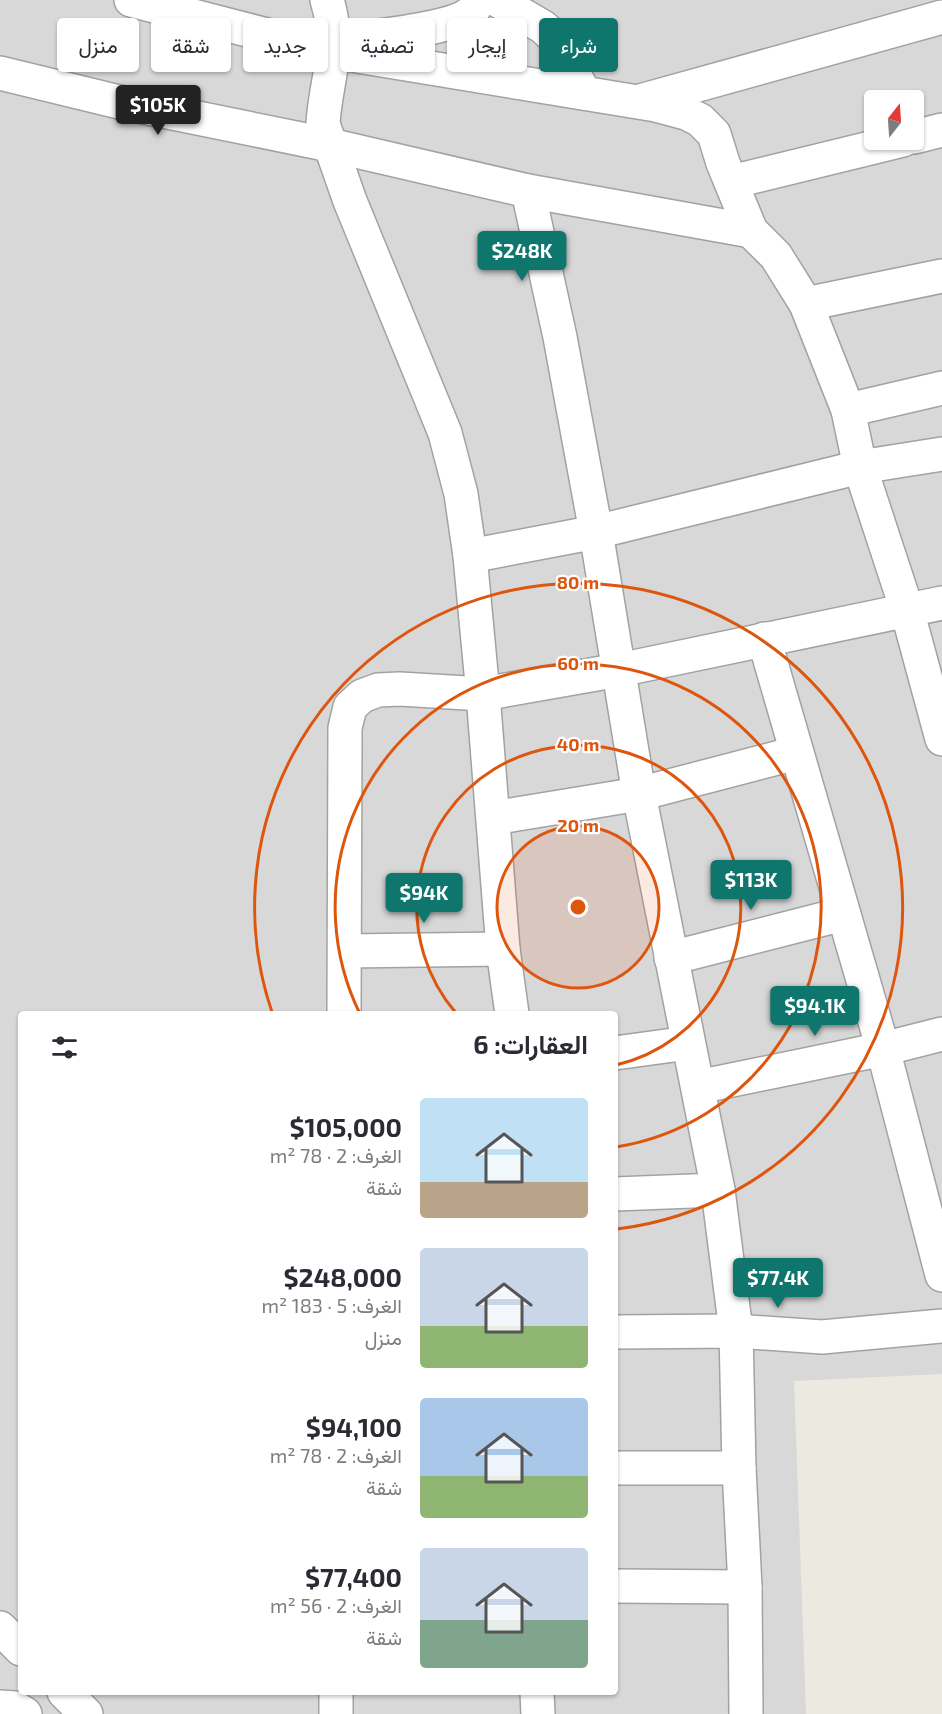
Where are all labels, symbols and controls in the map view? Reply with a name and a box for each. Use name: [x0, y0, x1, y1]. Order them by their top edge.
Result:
chip: منزل: [57, 18, 139, 72]
chip: شقة: [151, 18, 231, 72]
chip: جديد: [243, 18, 328, 72]
chip: تصفية: [340, 18, 435, 72]
chip: إيجار: [447, 18, 527, 72]
chip: شراء: [539, 18, 618, 72]
pin: $105K: [116, 85, 200, 136]
north arrow: [864, 90, 924, 150]
map controls: [864, 90, 924, 150]
text: $105K: [130, 92, 186, 116]
pin: $248K: [480, 231, 564, 282]
text: $248K: [491, 238, 553, 262]
text: 80 m: [557, 571, 599, 593]
text: 60 m: [557, 652, 599, 674]
text: 40 m: [557, 733, 599, 755]
text: 20 m: [557, 814, 599, 836]
pin: $113K: [709, 860, 793, 911]
text: $113K: [725, 867, 777, 891]
pin: $94K: [388, 873, 460, 924]
text: $94K: [400, 880, 448, 904]
centre of rings: [568, 897, 588, 917]
pin: $94.1K: [766, 986, 864, 1037]
text: $94.1K: [784, 993, 846, 1017]
text: العقارات: 6: [473, 1028, 588, 1059]
icon: filters: [48, 1031, 81, 1064]
text: $105,000: [289, 1111, 402, 1142]
icon: home: [468, 1122, 540, 1194]
text: الغرف: 2 · 78 m²: [270, 1143, 402, 1167]
text: شقة: [366, 1175, 402, 1199]
pin: $77.4K: [729, 1258, 827, 1309]
text: $248,000: [284, 1261, 402, 1292]
text: $77.4K: [747, 1265, 809, 1289]
icon: home: [468, 1272, 540, 1344]
text: الغرف: 5 · 183 m²: [261, 1293, 402, 1317]
text: منزل: [365, 1325, 402, 1349]
text: $94,100: [306, 1411, 402, 1442]
icon: home: [468, 1422, 540, 1494]
text: الغرف: 2 · 78 m²: [270, 1443, 402, 1467]
text: شقة: [366, 1475, 402, 1499]
text: $77,400: [305, 1561, 402, 1592]
icon: home: [468, 1572, 540, 1644]
text: الغرف: 2 · 56 m²: [270, 1593, 402, 1617]
text: شقة: [366, 1625, 402, 1649]

